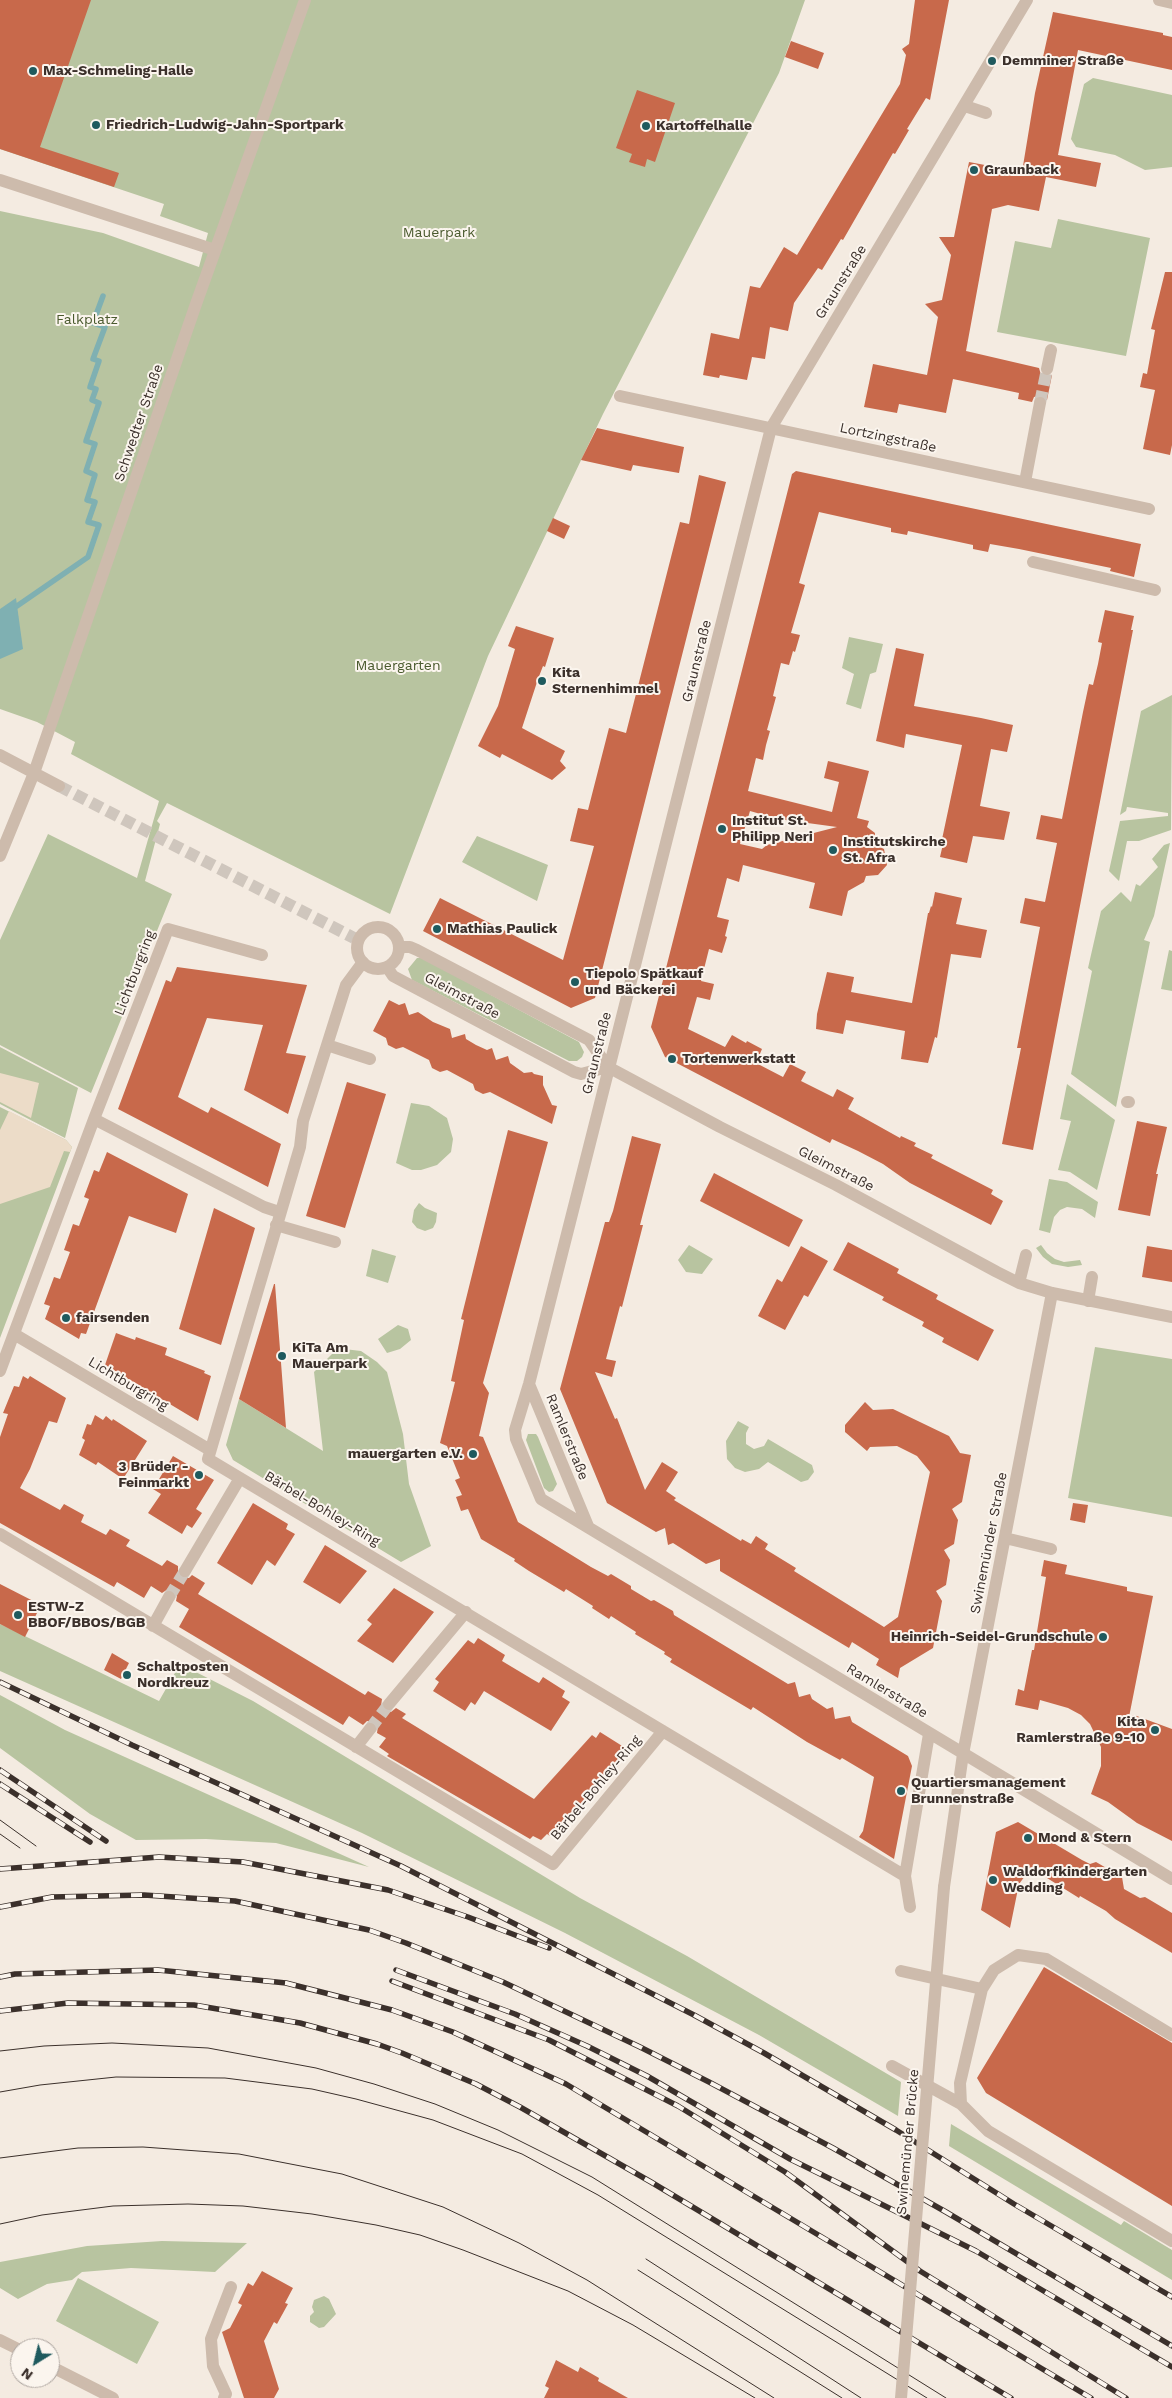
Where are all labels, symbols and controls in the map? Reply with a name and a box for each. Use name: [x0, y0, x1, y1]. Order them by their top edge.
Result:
place label: Demminer Straße: [1002, 53, 1124, 69]
marker: Demminer Straße: [986, 55, 998, 67]
place label: Max-Schmeling-Halle: [43, 63, 193, 79]
marker: Max-Schmeling-Halle: [27, 65, 39, 77]
place label: Friedrich-Ludwig-Jahn-Sportpark: [106, 117, 344, 133]
place label: Kartoffelhalle: [656, 118, 752, 134]
marker: Friedrich-Ludwig-Jahn-Sportpark: [90, 119, 102, 131]
marker: Kartoffelhalle: [640, 120, 652, 132]
place label: Graunback: [984, 162, 1059, 178]
marker: Graunback: [968, 164, 980, 176]
park label: Mauerpark: [403, 225, 475, 241]
street label: Graunstraße: [812, 242, 870, 322]
park label: Falkplatz: [56, 312, 118, 328]
street label: Schwedter Straße: [111, 362, 167, 484]
street label: Lortzingstraße: [838, 420, 938, 456]
street label: Graunstraße: [679, 618, 715, 704]
park label: Mauergarten: [355, 658, 441, 674]
place label: Kita Sternenhimmel: [552, 665, 659, 698]
marker: Kita Sternenhimmel: [536, 675, 548, 687]
place label: Institut St. Philipp Neri: [732, 813, 813, 846]
marker: Institut St. Philipp Neri: [716, 823, 728, 835]
place label: Institutskirche St. Afra: [843, 834, 946, 866]
marker: Institutskirche St. Afra: [827, 844, 839, 856]
place label: Mathias Paulick: [447, 921, 558, 937]
marker: Mathias Paulick: [431, 923, 443, 935]
street label: Lichtburgring: [111, 928, 159, 1018]
place label: Tiepolo Spätkauf und Bäckerei: [585, 966, 703, 999]
street label: Gleimstraße: [421, 969, 503, 1023]
marker: Tiepolo Spätkauf und Bäckerei: [569, 976, 581, 988]
street label: Graunstraße: [579, 1010, 615, 1096]
place label: Tortenwerkstatt: [682, 1051, 795, 1067]
marker: Tortenwerkstatt: [666, 1053, 678, 1065]
street label: Gleimstraße: [795, 1143, 877, 1195]
place label: fairsenden: [76, 1310, 149, 1326]
marker: fairsenden: [60, 1312, 72, 1324]
place label: KiTa Am Mauerpark: [292, 1340, 367, 1372]
marker: KiTa Am Mauerpark: [276, 1350, 288, 1362]
street label: Lichtburgring: [85, 1354, 171, 1414]
street label: Ramlerstraße: [542, 1391, 592, 1483]
place label: mauergarten e.V.: [348, 1446, 463, 1462]
marker: mauergarten e.V.: [467, 1448, 479, 1460]
place label: 3 Brüder - Feinmarkt: [118, 1459, 189, 1491]
street label: Bärbel-Bohley-Ring: [261, 1468, 383, 1550]
marker: 3 Brüder - Feinmarkt: [193, 1469, 205, 1481]
street label: Swinemünder Straße: [967, 1471, 1011, 1615]
place label: ESTW-Z BBOF/BBOS/BGB: [28, 1599, 145, 1631]
marker: ESTW-Z BBOF/BBOS/BGB: [12, 1609, 24, 1621]
place label: Heinrich-Seidel-Grundschule: [891, 1629, 1093, 1645]
marker: Heinrich-Seidel-Grundschule: [1097, 1631, 1109, 1643]
place label: Schaltposten Nordkreuz: [137, 1659, 229, 1691]
street label: Ramlerstraße: [843, 1660, 931, 1722]
marker: Schaltposten Nordkreuz: [121, 1669, 133, 1681]
place label: Kita Ramlerstraße 9-10: [1016, 1714, 1145, 1746]
marker: Kita Ramlerstraße 9-10: [1149, 1724, 1161, 1736]
street label: Bärbel-Bohley-Ring: [547, 1732, 645, 1844]
place label: Quartiersmanagement Brunnenstraße: [911, 1775, 1066, 1808]
marker: Quartiersmanagement Brunnenstraße: [895, 1785, 907, 1797]
place label: Mond & Stern: [1038, 1830, 1132, 1846]
marker: Mond & Stern: [1022, 1832, 1034, 1844]
place label: Waldorfkindergarten Wedding: [1003, 1864, 1147, 1896]
marker: Waldorfkindergarten Wedding: [987, 1874, 999, 1886]
street label: Swinemünder Brücke: [893, 2068, 923, 2216]
north arrow: [10, 2338, 60, 2388]
text: N: [18, 2365, 36, 2384]

